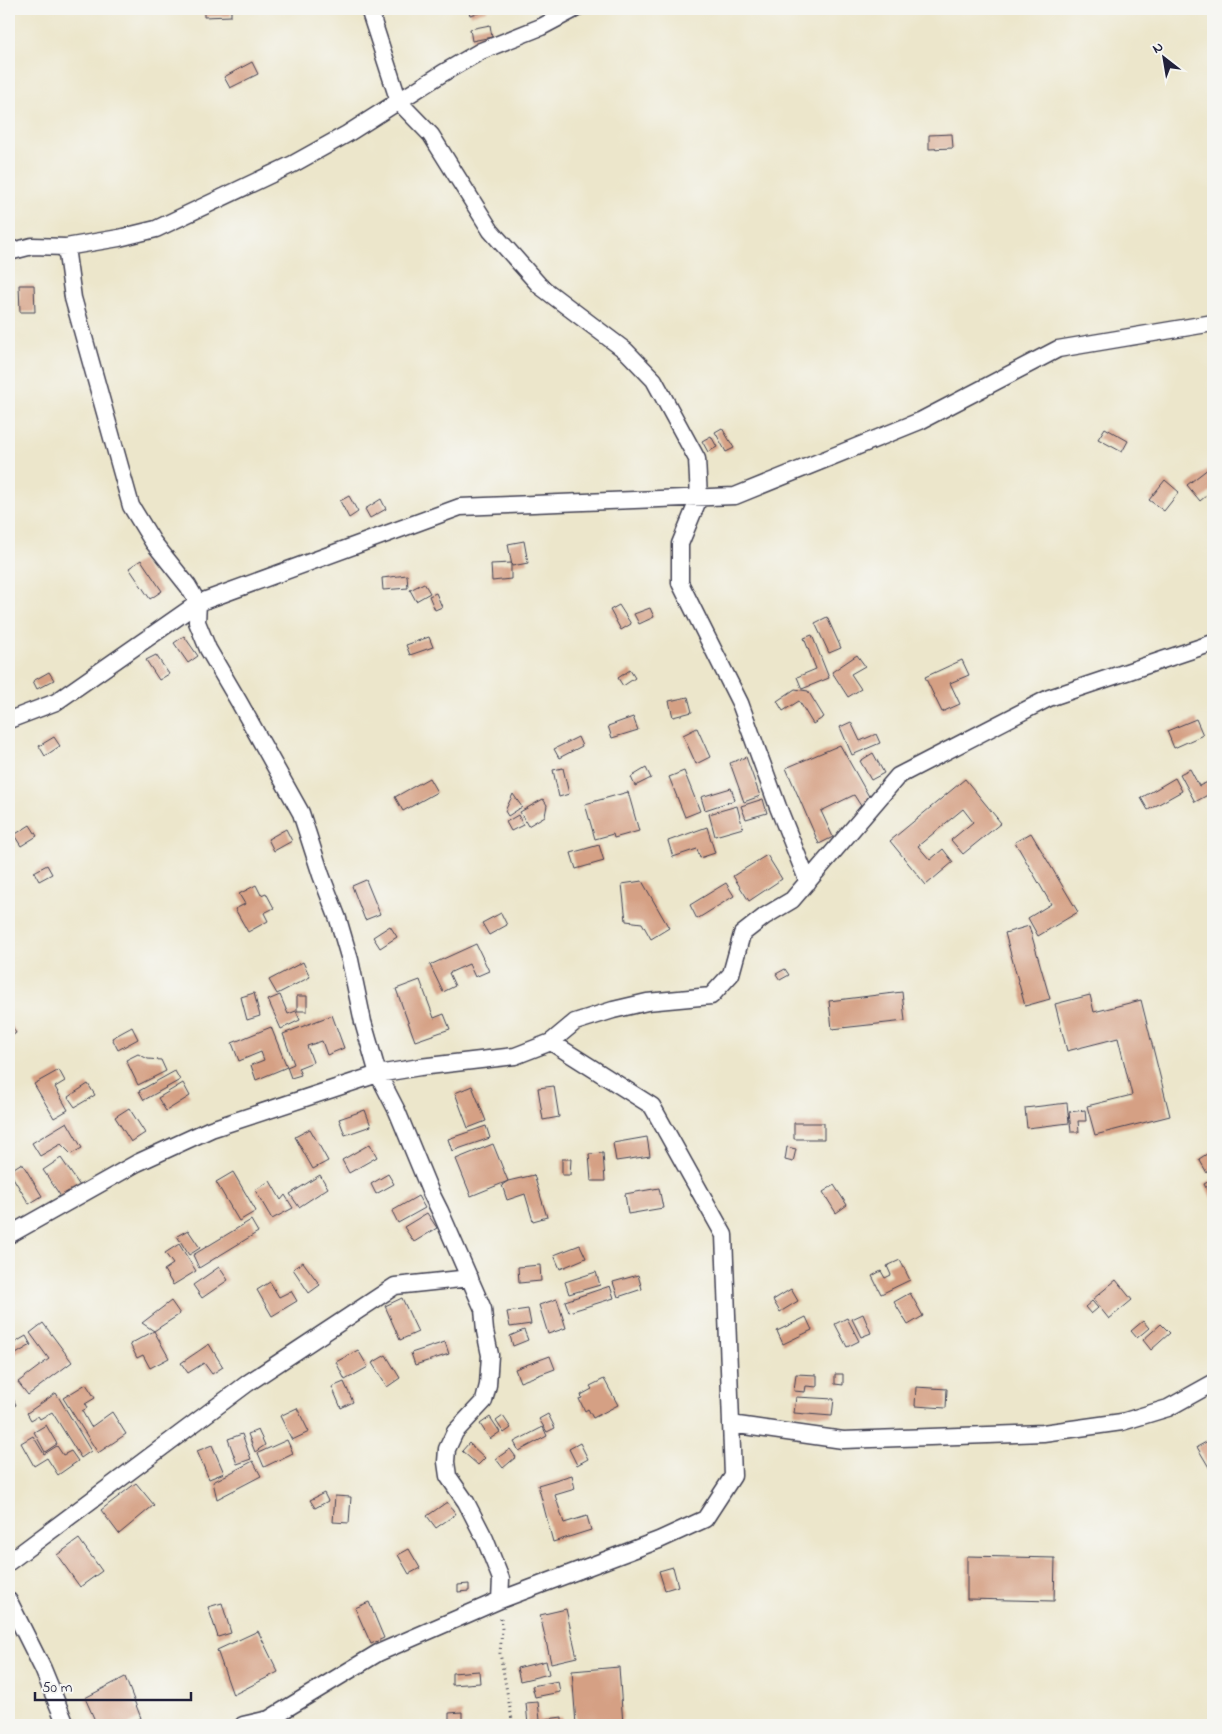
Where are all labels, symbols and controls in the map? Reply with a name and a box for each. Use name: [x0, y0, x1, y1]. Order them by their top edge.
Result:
north arrow: [1140, 32, 1190, 82]
text: N: [1149, 37, 1168, 60]
scale bar: [35, 1669, 191, 1701]
text: 50 m: [42, 1677, 73, 1699]

